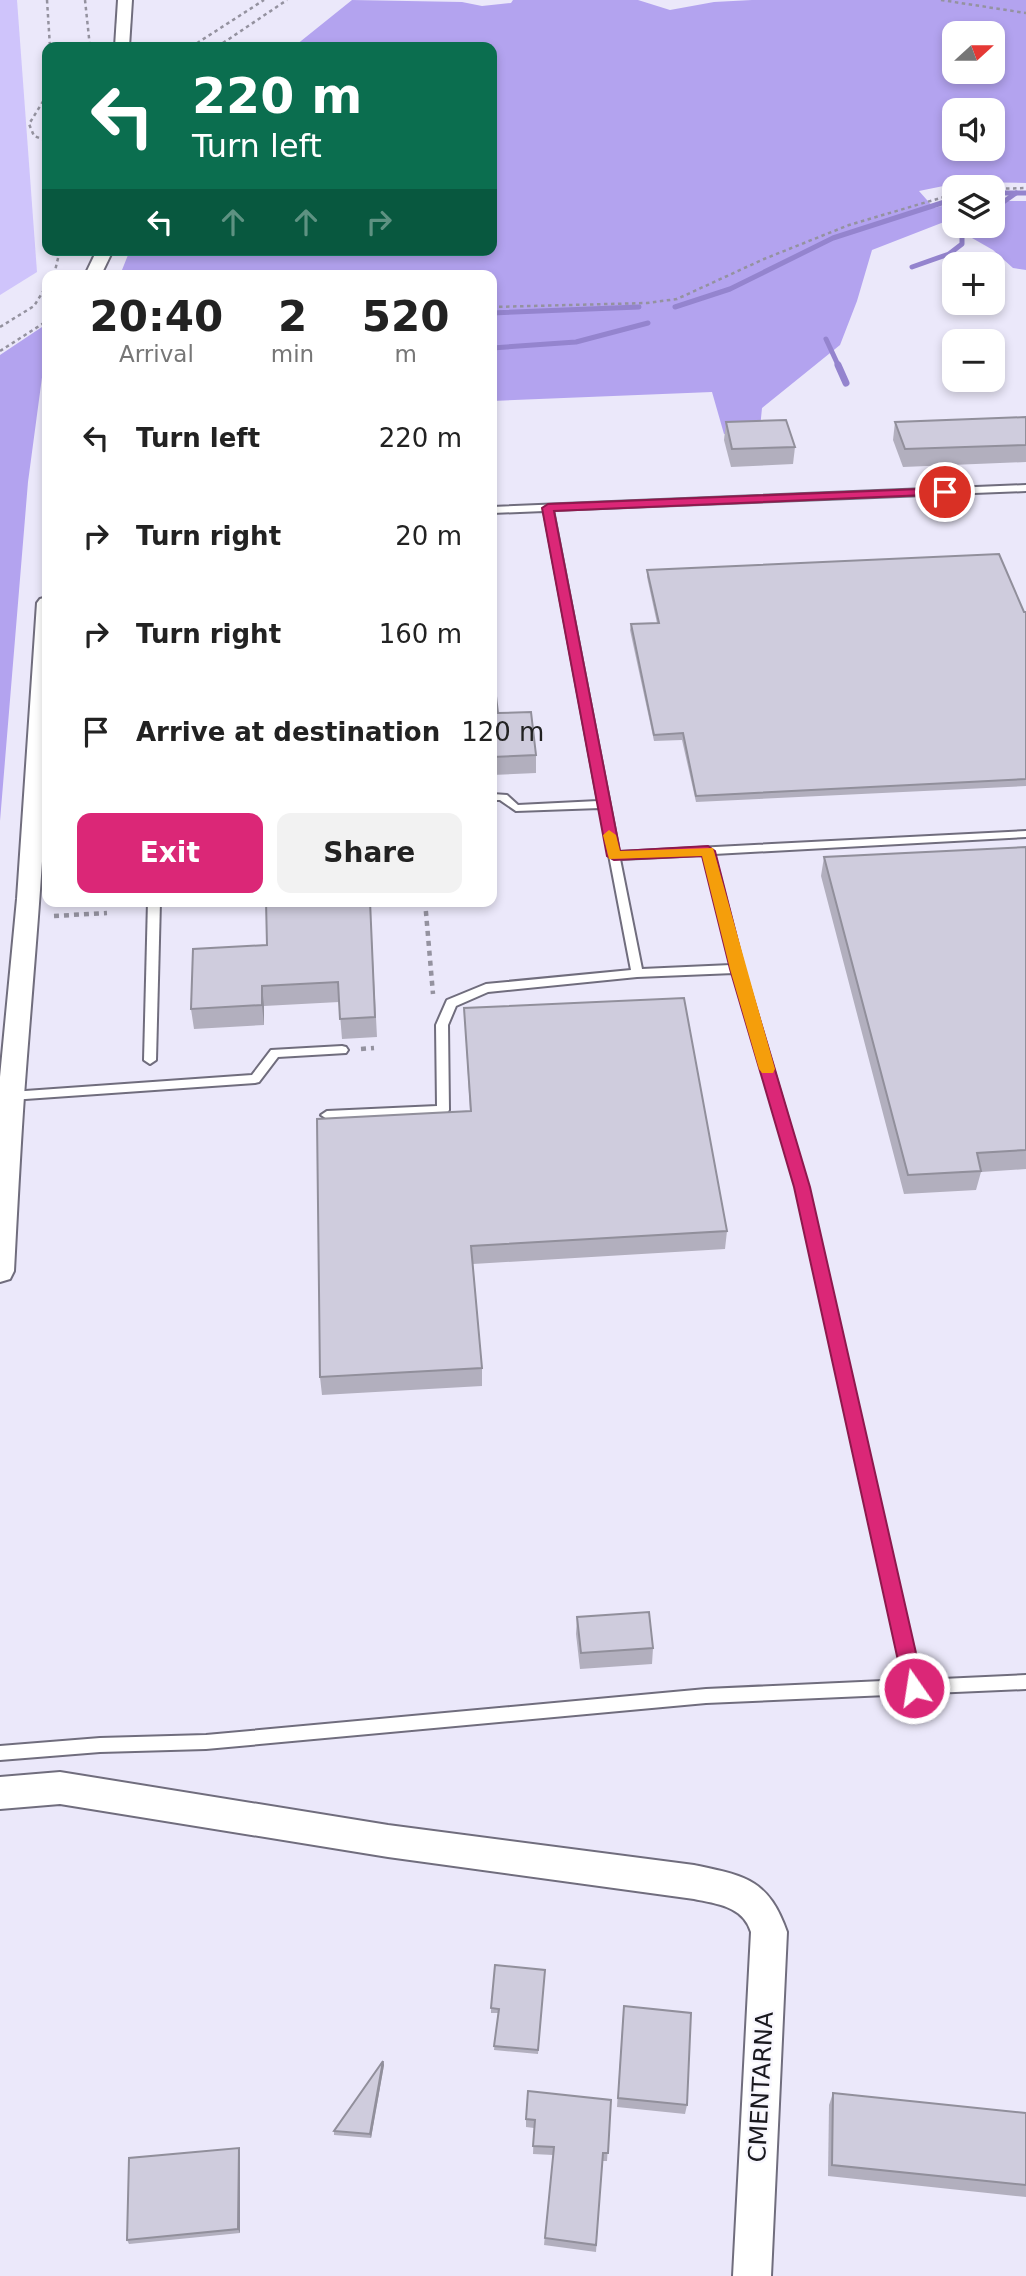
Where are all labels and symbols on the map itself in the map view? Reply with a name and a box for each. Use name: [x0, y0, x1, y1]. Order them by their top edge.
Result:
north arrow: [942, 21, 1004, 84]
pin: [915, 462, 975, 522]
position arrow: [877, 1651, 951, 1725]
street label: CMENTARNA: [743, 2010, 779, 2163]

